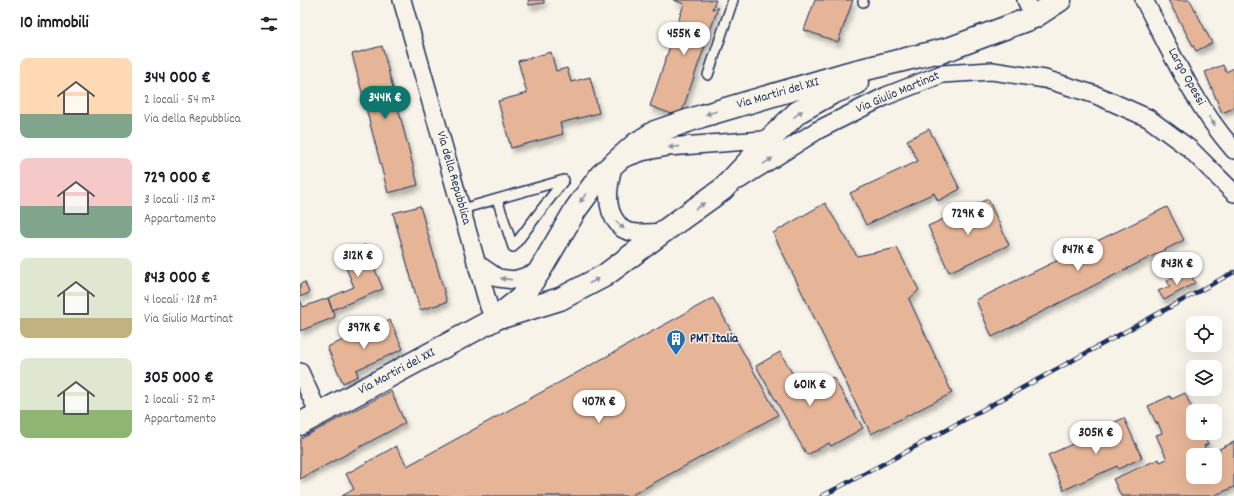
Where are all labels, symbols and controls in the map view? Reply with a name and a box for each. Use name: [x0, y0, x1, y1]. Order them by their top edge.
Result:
text: 10 immobili: [20, 12, 89, 36]
icon: filters: [258, 13, 280, 35]
pin: 455K €: [651, 22, 717, 56]
text: 455K €: [667, 25, 701, 44]
street label: Largo Opessi: [1162, 45, 1210, 110]
text: 344 000 €: [144, 67, 211, 91]
street label: Via Giulio Martinat: [853, 67, 943, 119]
street label: Via Martiri del XXI: [735, 73, 821, 115]
icon: home: [52, 74, 100, 122]
pin: 344K €: [352, 86, 418, 120]
text: 344K €: [369, 89, 401, 108]
text: 2 locali · 54 m²: [144, 91, 215, 110]
one-way arrow: [792, 109, 803, 118]
text: Via della Repubblica: [144, 110, 241, 129]
one-way arrow: [705, 110, 717, 116]
one-way arrow: [1208, 116, 1216, 126]
street label: Via della Repubblica: [431, 129, 476, 228]
one-way arrow: [668, 143, 680, 150]
one-way arrow: [763, 157, 773, 165]
text: 729 000 €: [144, 167, 211, 191]
icon: home: [52, 174, 100, 222]
text: 3 locali · 113 m²: [144, 191, 215, 210]
one-way arrow: [579, 193, 587, 204]
one-way arrow: [695, 202, 705, 210]
pin: 729K €: [935, 202, 1001, 236]
text: 729K €: [952, 205, 984, 224]
text: Appartamento: [144, 210, 216, 229]
one-way arrow: [615, 220, 625, 230]
pin: 847K €: [1045, 238, 1111, 272]
text: 847K €: [1062, 241, 1094, 260]
pin: 312K €: [325, 244, 391, 278]
text: 312K €: [343, 247, 373, 266]
pin: 843K €: [1144, 252, 1210, 286]
text: 843K €: [1161, 255, 1193, 274]
text: 843 000 €: [144, 267, 211, 291]
icon: home: [52, 274, 100, 322]
one-way arrow: [500, 276, 512, 282]
one-way arrow: [588, 278, 600, 284]
text: 4 locali · 128 m²: [144, 291, 217, 310]
text: Via Giulio Martinat: [144, 310, 233, 329]
pin: 397K €: [331, 316, 397, 350]
map controls: [1186, 316, 1222, 484]
button: locate: [1186, 316, 1222, 352]
text: 397K €: [348, 319, 380, 338]
building icon: PMT Italia: [665, 328, 687, 356]
place label: PMT Italia: [690, 330, 739, 349]
street label: Via Martiri del XXI: [355, 344, 439, 400]
button: layers: [1186, 360, 1222, 396]
text: 305 000 €: [144, 367, 214, 391]
pin: 601K €: [777, 373, 843, 407]
icon: home: [52, 374, 100, 422]
text: 601K €: [794, 376, 826, 395]
pin: 407K €: [566, 390, 632, 424]
text: 2 locali · 52 m²: [144, 391, 216, 410]
text: 407K €: [582, 393, 616, 412]
button: +: [1186, 404, 1222, 440]
text: Appartamento: [144, 410, 216, 429]
pin: 305K €: [1063, 421, 1129, 455]
text: 305K €: [1078, 424, 1114, 443]
button: −: [1186, 448, 1222, 484]

